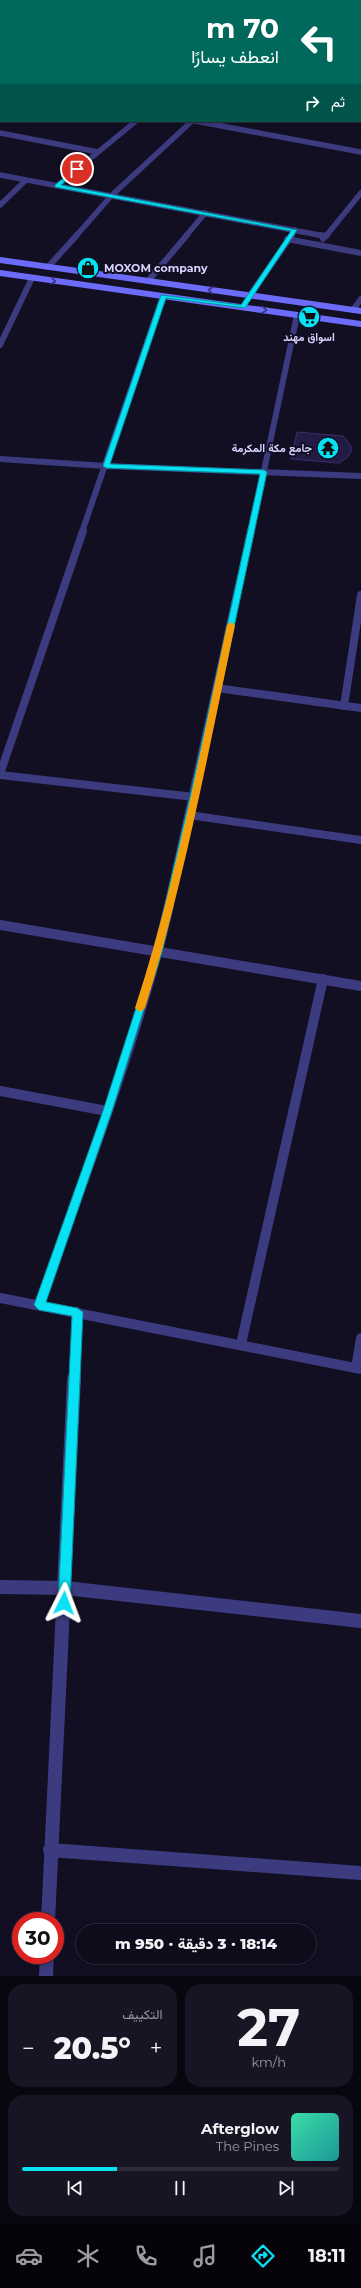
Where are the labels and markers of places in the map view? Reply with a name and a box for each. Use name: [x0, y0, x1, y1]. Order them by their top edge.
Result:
pin: [60, 152, 94, 186]
shop icon: MOXOM company: [75, 255, 101, 281]
place label: MOXOM company: [104, 261, 208, 275]
supermarket icon: اسواق مهند: [296, 304, 322, 330]
place label: اسواق مهند: [283, 330, 335, 344]
temple icon: جامع مكة المكرمة: [315, 435, 341, 461]
place label: جامع مكة المكرمة: [232, 441, 313, 456]

